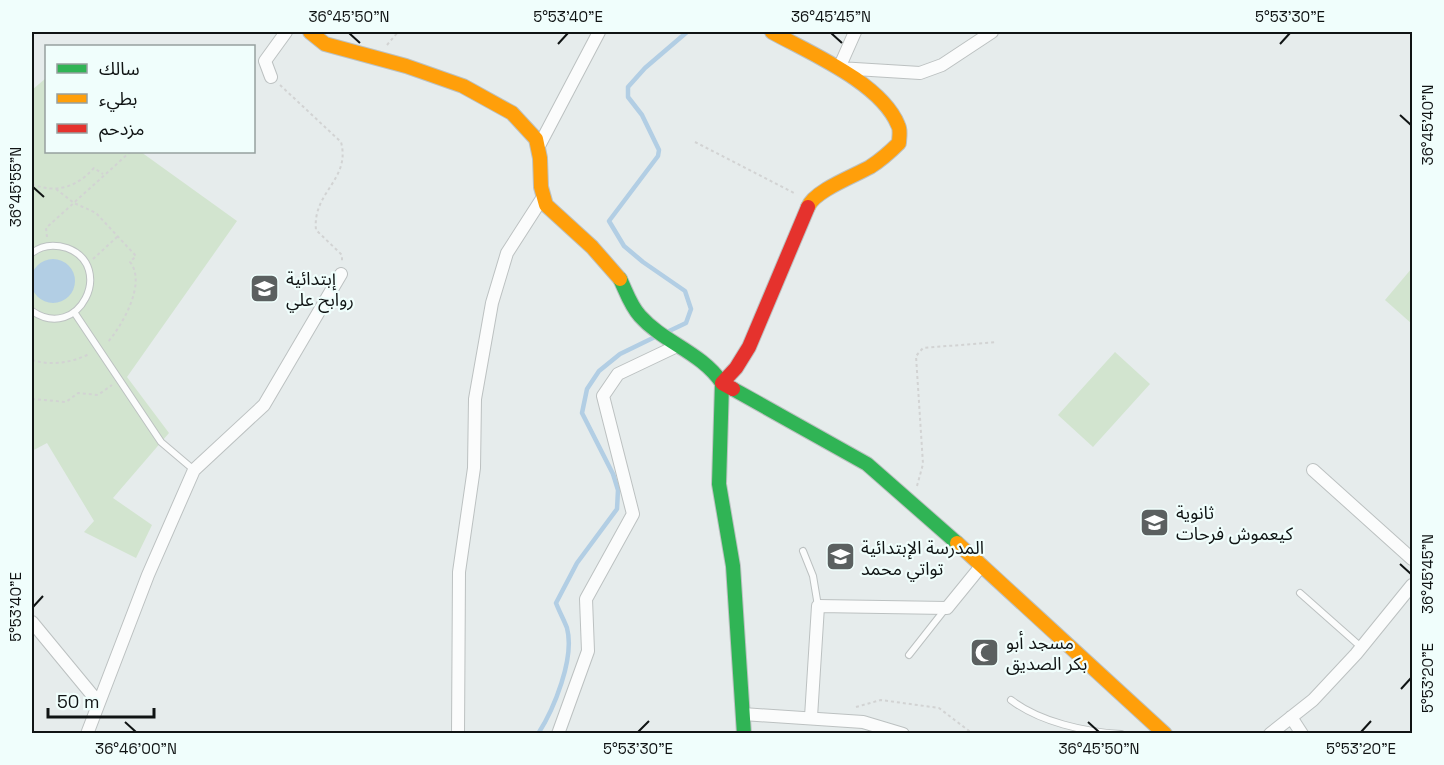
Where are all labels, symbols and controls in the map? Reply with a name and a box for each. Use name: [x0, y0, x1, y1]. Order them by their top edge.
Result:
text: 36°45'50"N: [308, 7, 390, 26]
text: 5°53'40"E: [533, 7, 603, 26]
text: 36°45'45"N: [791, 7, 871, 26]
text: 5°53'30"E: [1255, 7, 1325, 26]
legend: [45, 45, 255, 153]
text: سالك: [99, 57, 140, 80]
text: 36°45'40"N: [1418, 85, 1437, 165]
text: بطيء: [99, 87, 137, 112]
text: مزدحم: [99, 117, 144, 142]
text: 36°45'55"N: [6, 147, 25, 227]
place label: إبتدائية روابح علي: [286, 267, 354, 313]
school or university icon: إبتدائية روابح علي: [249, 272, 281, 304]
place label: ثانوية كيعموش فرحات: [1176, 501, 1294, 545]
school or university icon: ثانوية كيعموش فرحات: [1139, 506, 1171, 538]
text: 36°45'45"N: [1418, 534, 1437, 614]
place label: المدرسة الإبتدائية تواتي محمد: [861, 536, 984, 582]
school or university icon: المدرسة الإبتدائية تواتي محمد: [824, 541, 856, 573]
text: 5°53'40"E: [6, 572, 25, 642]
place label: مسجد أبو بكر الصديق: [1006, 631, 1087, 675]
mosque icon: مسجد أبو بكر الصديق: [969, 636, 1001, 668]
text: 5°53'20"E: [1418, 643, 1437, 713]
scale bar: [48, 681, 154, 719]
text: 50 m: [57, 690, 99, 713]
text: 36°46'00"N: [95, 739, 177, 758]
text: 5°53'30"E: [603, 739, 673, 758]
text: 36°45'50"N: [1058, 739, 1140, 758]
text: 5°53'20"E: [1326, 739, 1396, 758]

